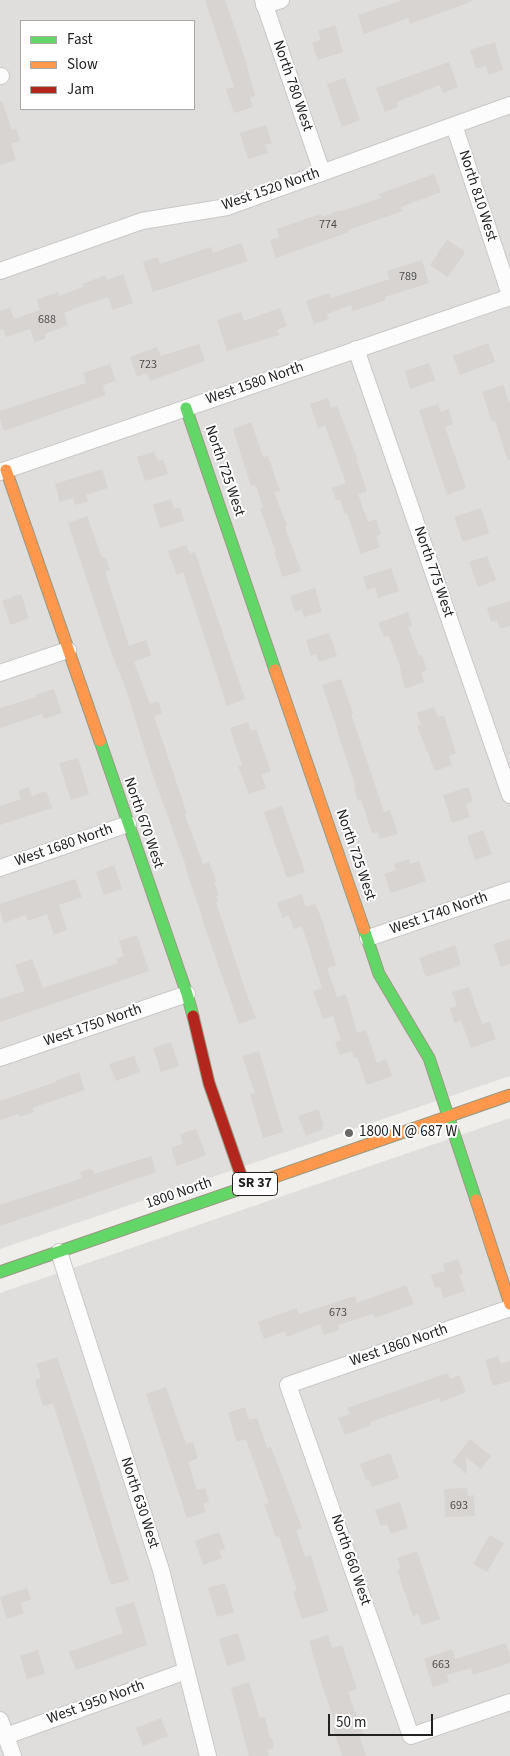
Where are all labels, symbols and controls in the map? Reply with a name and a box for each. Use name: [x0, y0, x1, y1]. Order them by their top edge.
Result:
legend: [20, 20, 195, 110]
text: Fast: [67, 29, 93, 50]
street label: North 780 West: [268, 38, 316, 134]
text: Slow: [67, 54, 98, 75]
text: Jam: [67, 79, 94, 100]
street label: North 810 West: [454, 148, 500, 244]
street label: West 1520 North: [220, 165, 322, 215]
house number: 774: [319, 218, 337, 232]
house number: 789: [399, 270, 417, 284]
house number: 688: [38, 313, 56, 327]
house number: 723: [139, 358, 157, 372]
street label: West 1580 North: [204, 359, 306, 409]
street label: North 725 West: [200, 423, 248, 519]
street label: North 775 West: [409, 524, 457, 620]
street label: North 670 West: [119, 775, 167, 871]
street label: North 725 West: [331, 807, 379, 903]
street label: West 1680 North: [13, 821, 115, 871]
street label: West 1740 North: [388, 889, 490, 939]
street label: West 1750 North: [42, 1001, 144, 1051]
place label: 1800 N @ 687 W: [359, 1124, 457, 1142]
marker: 1800 N @ 687 W: [343, 1127, 355, 1139]
road number: SR 37: [232, 1172, 278, 1196]
street label: 1800 North: [143, 1174, 215, 1214]
house number: 673: [329, 1306, 347, 1320]
street label: West 1860 North: [348, 1321, 450, 1371]
street label: North 630 West: [116, 1455, 162, 1551]
house number: 693: [450, 1499, 468, 1513]
street label: North 660 West: [326, 1512, 374, 1608]
house number: 663: [432, 1658, 450, 1672]
street label: West 1950 North: [45, 1677, 147, 1729]
scale bar: [330, 1704, 435, 1736]
text: 50 m: [336, 1712, 366, 1733]

